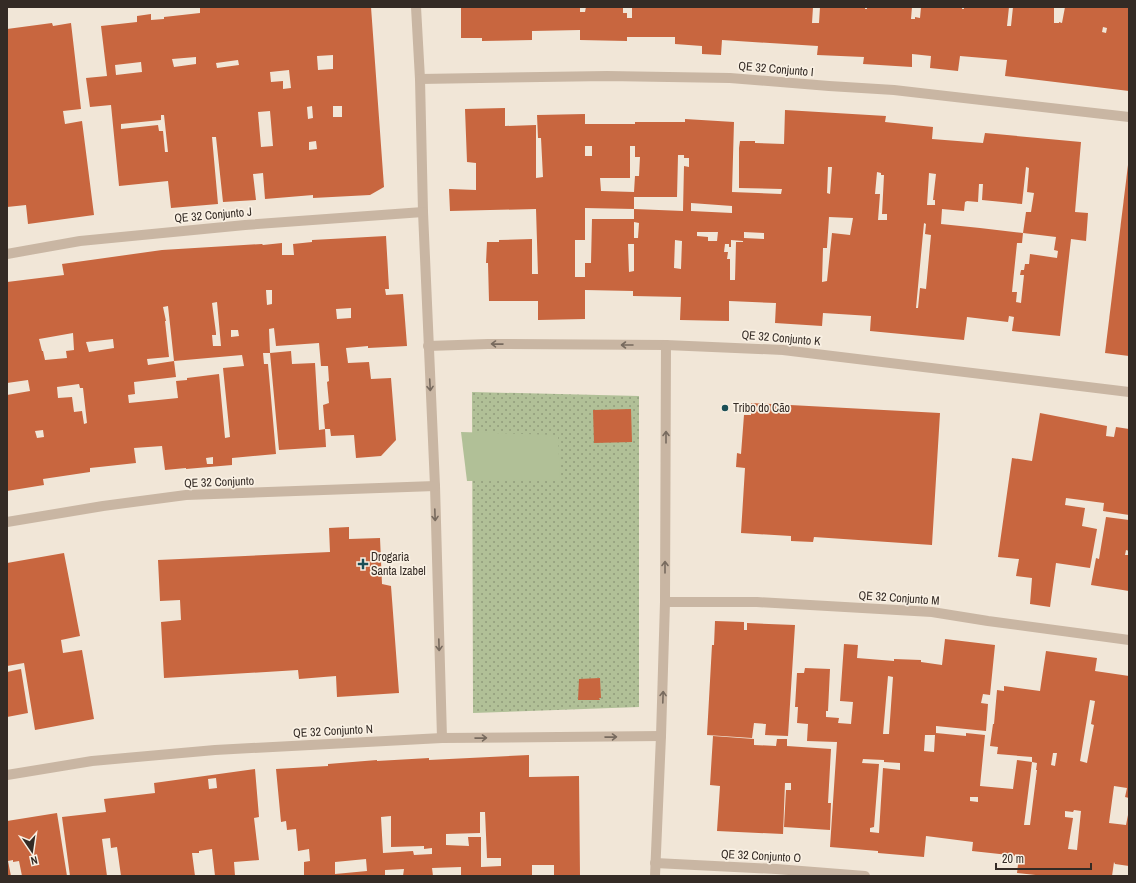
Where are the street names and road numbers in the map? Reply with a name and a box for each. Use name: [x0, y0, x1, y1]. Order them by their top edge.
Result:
street label: QE 32 Conjunto I: [738, 58, 814, 80]
street label: QE 32 Conjunto J: [174, 204, 252, 226]
street label: QE 32 Conjunto K: [741, 327, 822, 349]
street label: QE 32 Conjunto: [184, 473, 254, 491]
street label: QE 32 Conjunto M: [858, 587, 940, 609]
street label: QE 32 Conjunto N: [293, 721, 373, 741]
street label: QE 32 Conjunto O: [720, 846, 802, 866]

